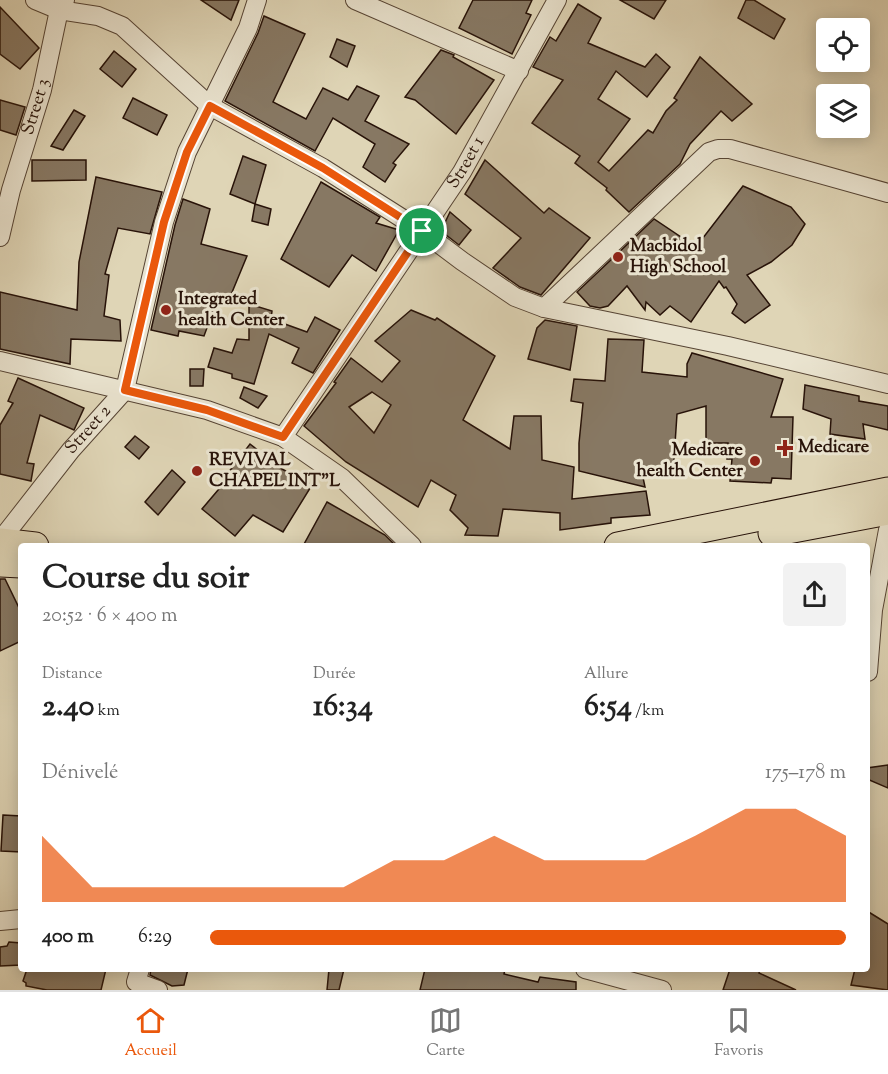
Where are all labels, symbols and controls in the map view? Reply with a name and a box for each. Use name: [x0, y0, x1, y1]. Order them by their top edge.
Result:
map controls: [816, 18, 870, 138]
button: locate: [816, 18, 870, 72]
street label: Street 3: [16, 77, 57, 139]
button: layers: [816, 84, 870, 138]
street label: Street 1: [441, 132, 492, 194]
pin: [396, 205, 447, 256]
icon: arrive: [405, 214, 438, 247]
place label: Macbidol High School: [630, 234, 727, 281]
marker: Macbidol High School: [611, 250, 625, 264]
place label: Integrated health Center: [178, 287, 285, 334]
marker: Integrated health Center: [159, 303, 173, 317]
street label: Street 2: [59, 399, 118, 461]
place label: Medicare: [798, 435, 870, 461]
place label: Medicare health Center: [636, 438, 744, 485]
marker: Medicare: [776, 439, 794, 457]
place label: REVIVAL CHAPEL INT"L: [209, 448, 340, 495]
marker: Medicare health Center: [748, 454, 762, 468]
marker: REVIVAL CHAPEL INT"L: [190, 464, 204, 478]
text: Course du soir: [42, 555, 249, 603]
button: share: [783, 563, 846, 626]
text: 20:52 · 6 × 400 m: [42, 602, 178, 631]
text: Distance: [42, 663, 102, 686]
text: Durée: [313, 663, 356, 686]
text: Allure: [584, 663, 628, 686]
text: 2.40: [42, 686, 94, 729]
text: 16:34: [313, 686, 373, 729]
text: 6:54: [584, 686, 632, 729]
text: km: [94, 700, 120, 723]
text: /km: [632, 700, 664, 723]
text: Dénivelé: [42, 759, 118, 788]
text: 175–178 m: [765, 759, 846, 788]
text: 400 m: [42, 923, 94, 952]
text: 6:29: [138, 923, 172, 952]
tab: Accueil: [125, 1004, 177, 1063]
tab: Carte: [426, 1004, 465, 1063]
tab: Favoris: [714, 1004, 763, 1063]

